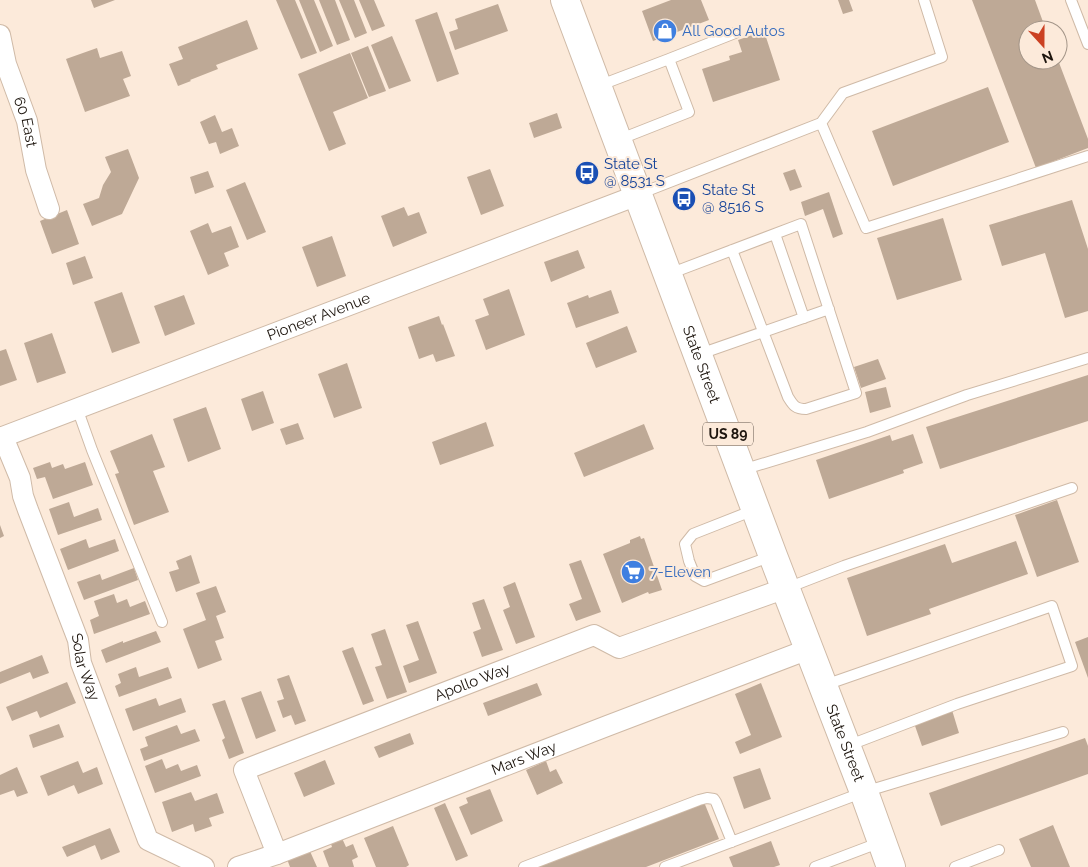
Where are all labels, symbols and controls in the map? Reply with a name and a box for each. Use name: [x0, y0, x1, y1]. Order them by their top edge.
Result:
shop icon: All Good Autos: [652, 18, 678, 44]
north arrow: [1018, 20, 1068, 70]
place label: All Good Autos: [682, 22, 785, 40]
text: N: [1040, 48, 1056, 67]
street label: 60 East: [10, 94, 41, 149]
place label: State St @ 8531 S: [604, 155, 665, 190]
bus stop icon: State St @ 8531 S: [574, 160, 600, 186]
place label: State St @ 8516 S: [702, 181, 764, 216]
bus stop icon: State St @ 8516 S: [671, 186, 697, 212]
street label: Pioneer Avenue: [265, 289, 373, 344]
street label: State Street: [679, 323, 724, 406]
road number: US 89: [703, 422, 753, 446]
supermarket icon: 7-Eleven: [620, 559, 646, 585]
place label: 7-Eleven: [650, 563, 711, 581]
street label: Solar Way: [67, 631, 104, 703]
street label: Apollo Way: [432, 659, 513, 705]
street label: State Street: [822, 702, 868, 784]
street label: Mars Way: [489, 738, 559, 779]

